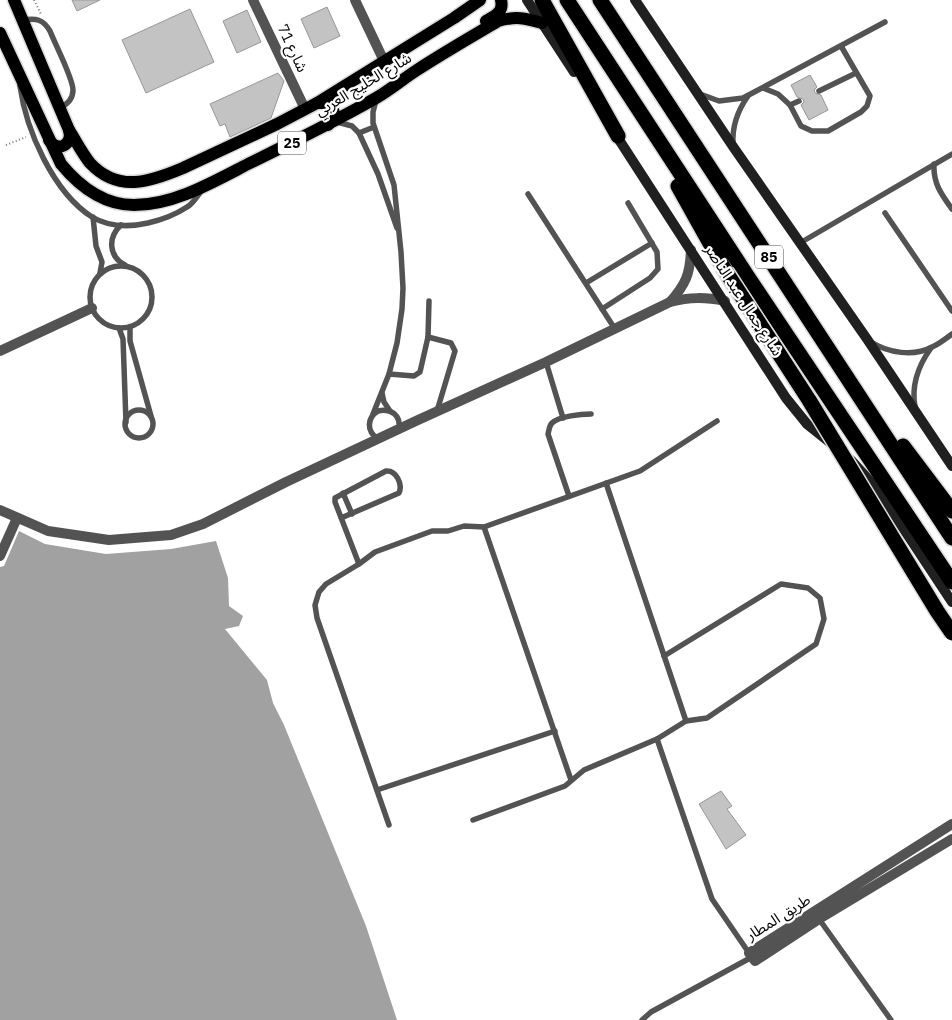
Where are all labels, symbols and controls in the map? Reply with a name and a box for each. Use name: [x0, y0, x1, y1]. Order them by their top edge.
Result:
street label: شارع 71: [271, 21, 312, 77]
street label: شارع الخليج العربي: [311, 48, 416, 123]
road number: 25: [278, 132, 306, 154]
street label: شارع جمال عبد الناصر: [698, 240, 787, 361]
road number: 85: [755, 246, 783, 268]
street label: طريق المطار: [741, 890, 814, 946]

